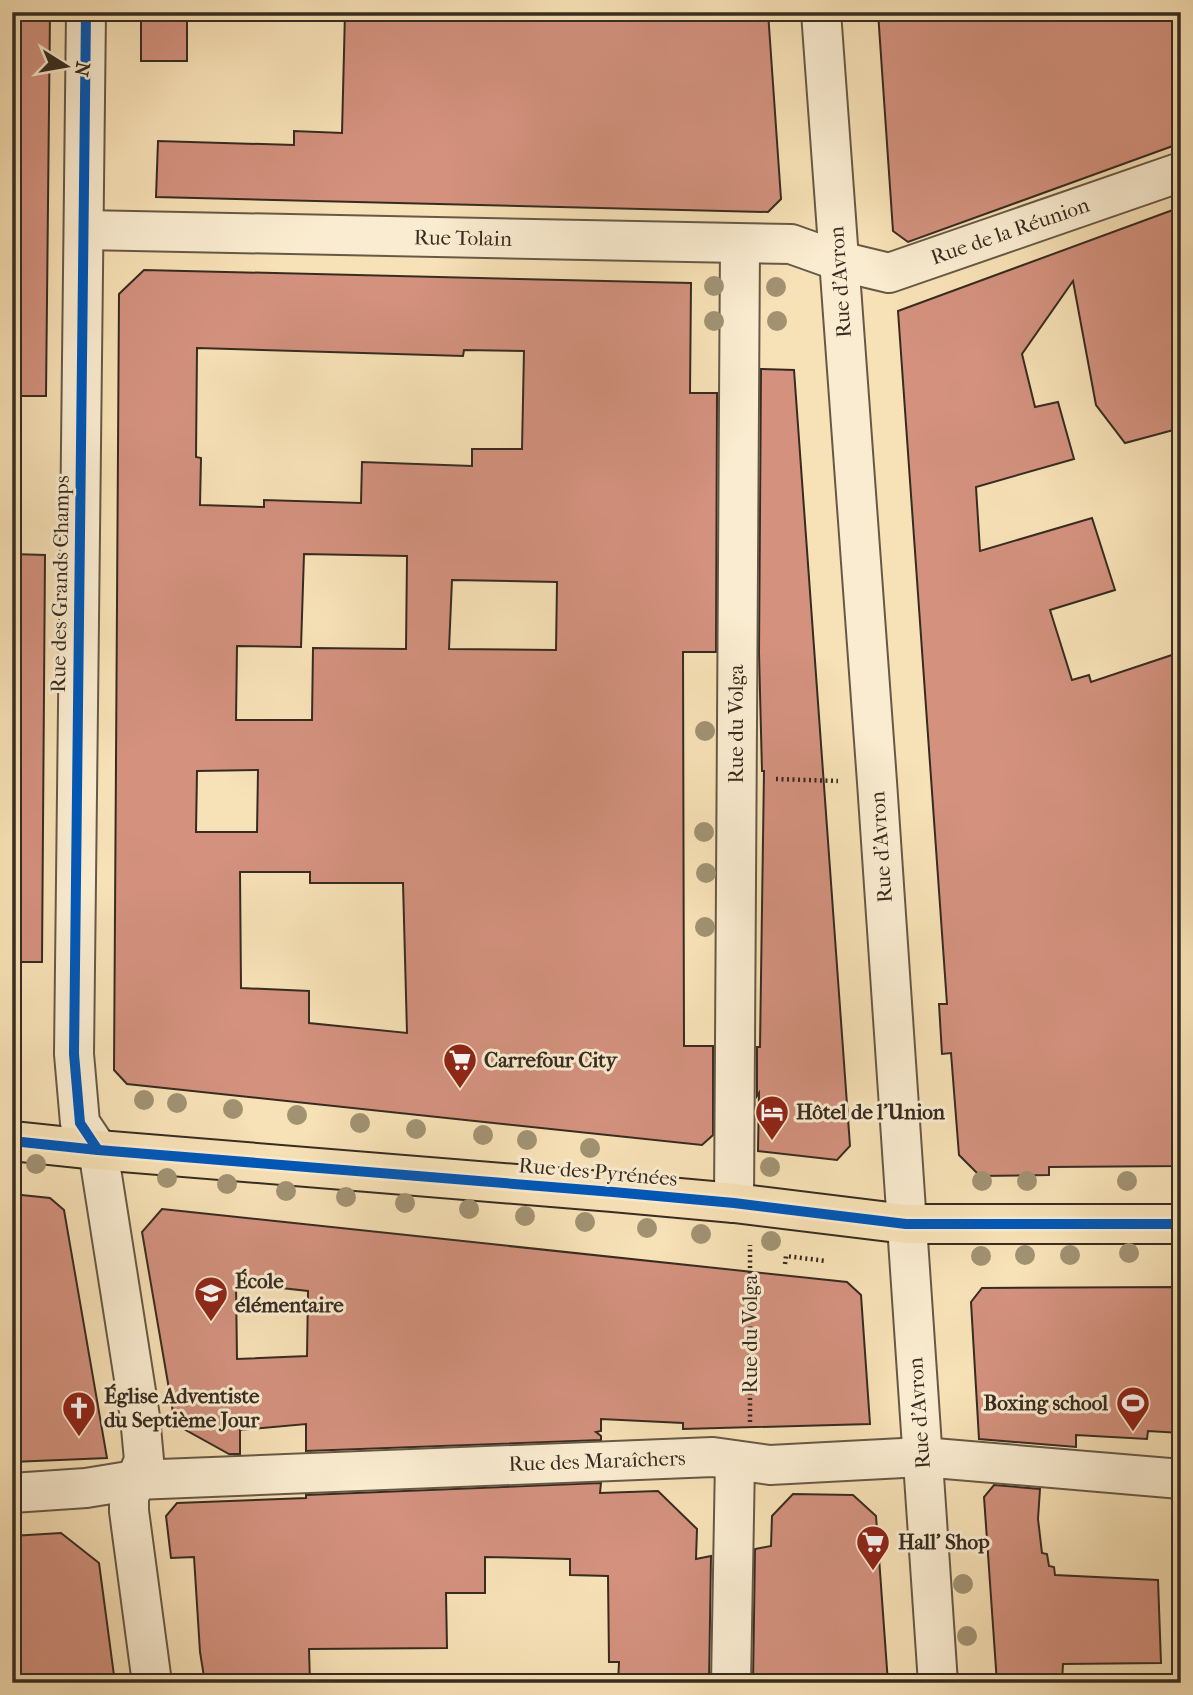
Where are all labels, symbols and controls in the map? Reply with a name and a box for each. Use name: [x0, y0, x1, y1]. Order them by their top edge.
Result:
north arrow: [32, 32, 102, 102]
text: N: [69, 60, 94, 79]
street label: Rue de la Réunion: [928, 193, 1092, 269]
street label: Rue Tolain: [414, 225, 512, 251]
street label: Rue d'Avron: [824, 225, 856, 339]
street label: Rue des Grands Champs: [46, 475, 74, 693]
street label: Rue du Volga: [724, 664, 748, 783]
street label: Rue d'Avron: [865, 790, 897, 904]
supermarket icon: Carrefour City: [441, 1041, 479, 1090]
place label: Carrefour City: [484, 1048, 619, 1072]
hotel icon: Hôtel de l'Union: [753, 1093, 791, 1142]
place label: Hôtel de l'Union: [796, 1100, 946, 1124]
street label: Rue des Pyrénées: [518, 1153, 679, 1191]
place label: École élémentaire: [235, 1268, 344, 1317]
school or university icon: École élémentaire: [192, 1274, 230, 1323]
street label: Rue du Volga: [738, 1274, 762, 1393]
street label: Rue d'Avron: [903, 1356, 935, 1470]
place label: Église Adventiste du Septième Jour: [104, 1383, 260, 1432]
sports icon: Boxing school: [1114, 1384, 1152, 1433]
church icon: Église Adventiste du Septième Jour: [60, 1389, 98, 1438]
place label: Boxing school: [983, 1391, 1108, 1415]
street label: Rue des Maraîchers: [508, 1446, 686, 1476]
supermarket icon: Hall' Shop: [854, 1523, 892, 1572]
place label: Hall' Shop: [898, 1530, 990, 1554]

